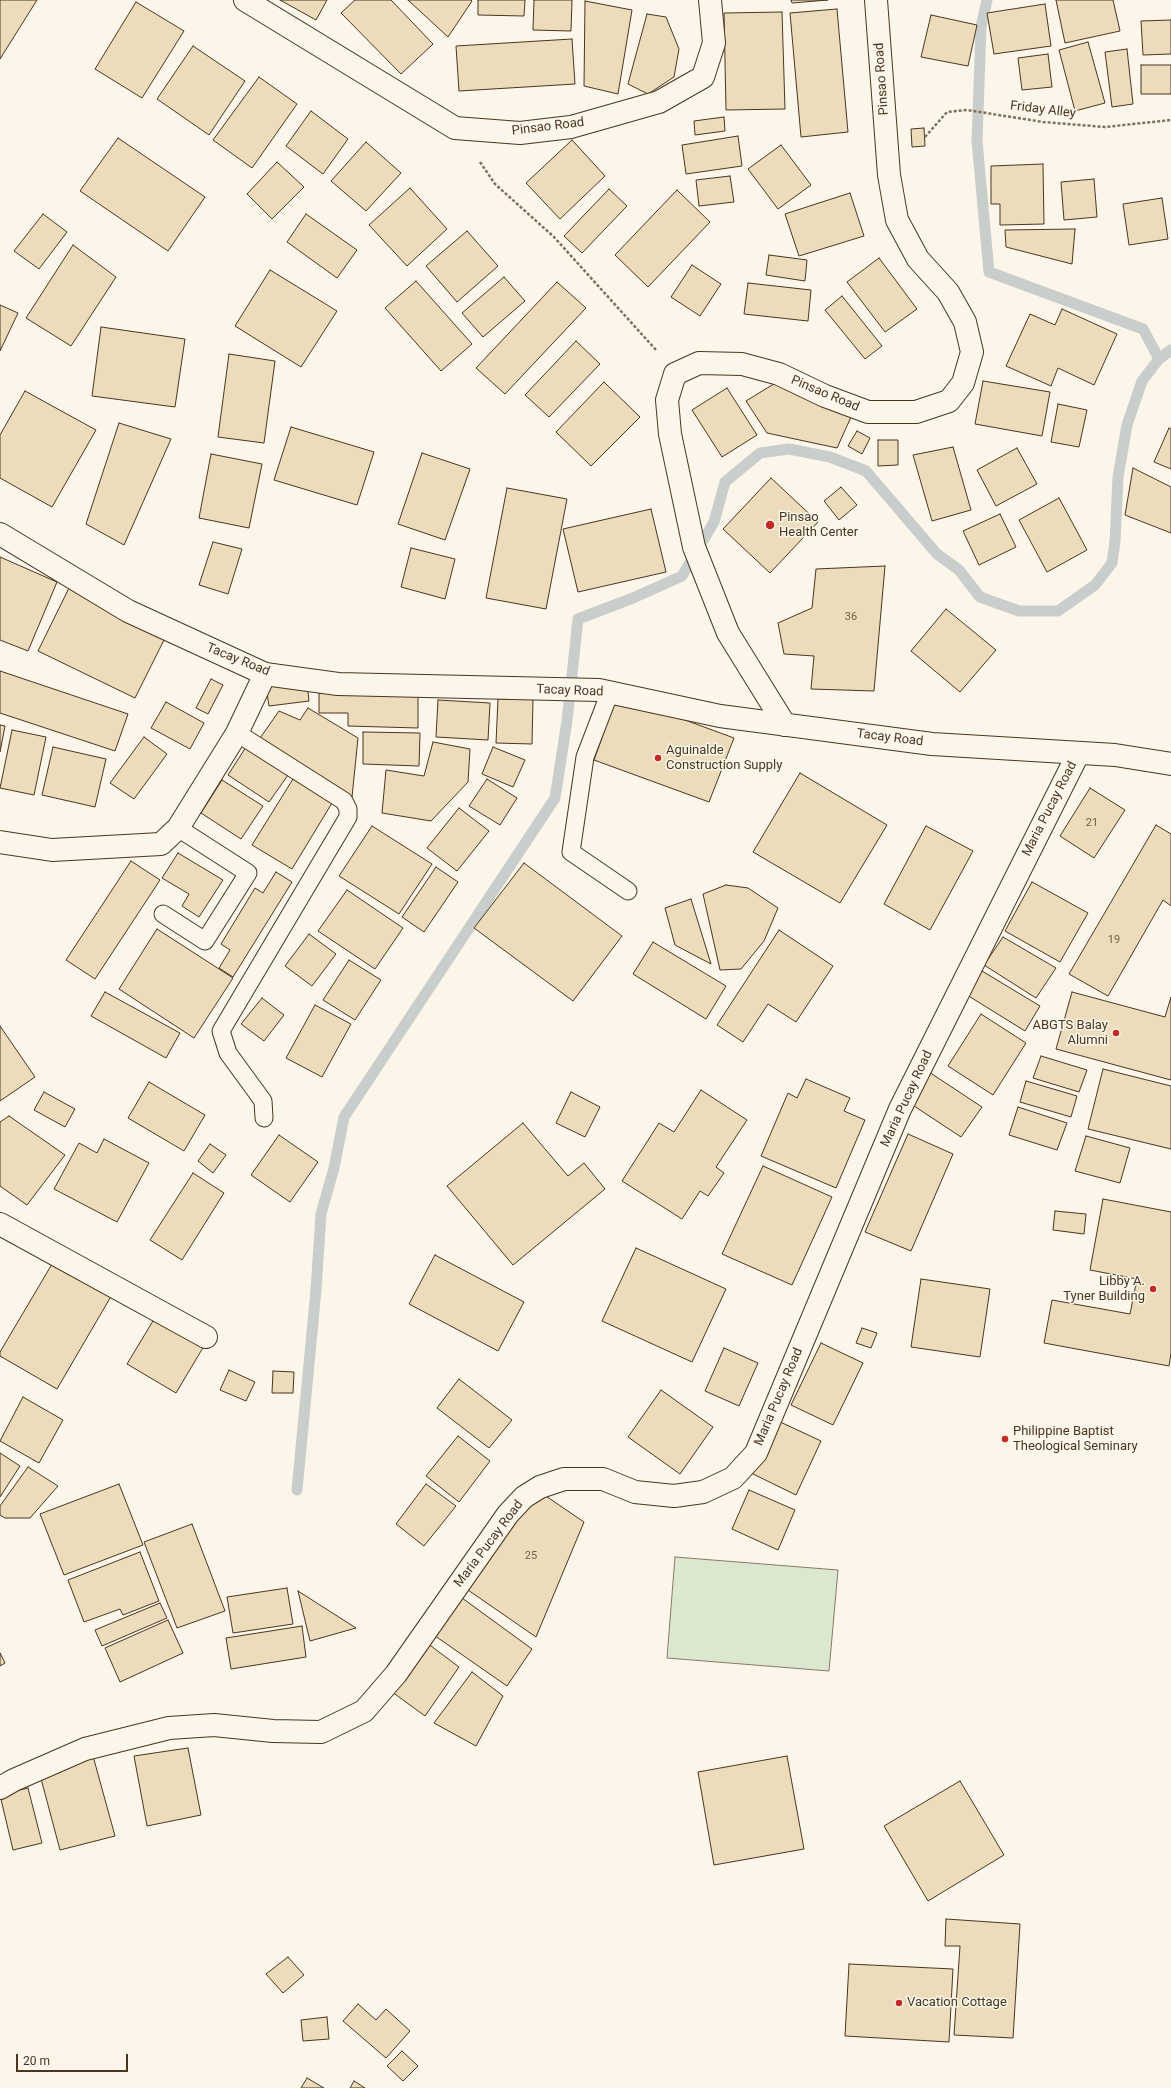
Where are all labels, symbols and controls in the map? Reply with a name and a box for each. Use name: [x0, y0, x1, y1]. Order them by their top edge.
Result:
street label: Pinsao Road: [872, 42, 892, 116]
street label: Friday Alley: [1009, 98, 1077, 122]
street label: Pinsao Road: [511, 115, 585, 139]
street label: Pinsao Road: [788, 373, 862, 415]
place label: Pinsao Health Center: [779, 510, 858, 541]
marker: Pinsao Health Center: [764, 519, 776, 531]
house number: 36: [845, 610, 857, 624]
street label: Tacay Road: [204, 640, 272, 680]
street label: Tacay Road: [536, 682, 604, 700]
street label: Tacay Road: [856, 726, 924, 750]
place label: Aguinalde Construction Supply: [666, 743, 782, 774]
marker: Aguinalde Construction Supply: [653, 753, 663, 763]
street label: Maria Pucay Road: [1019, 759, 1081, 859]
house number: 21: [1086, 816, 1098, 830]
house number: 19: [1108, 933, 1120, 947]
place label: ABGTS Balay Alumni: [1033, 1018, 1108, 1049]
marker: ABGTS Balay Alumni: [1111, 1028, 1121, 1038]
street label: Maria Pucay Road: [878, 1048, 936, 1150]
place label: Libby A. Tyner Building: [1063, 1274, 1145, 1305]
marker: Libby A. Tyner Building: [1148, 1284, 1158, 1294]
street label: Maria Pucay Road: [751, 1346, 807, 1448]
place label: Philippine Baptist Theological Seminary: [1013, 1424, 1138, 1455]
marker: Philippine Baptist Theological Seminary: [1000, 1434, 1010, 1444]
street label: Maria Pucay Road: [451, 1498, 527, 1590]
house number: 25: [525, 1549, 537, 1563]
place label: Vacation Cottage: [907, 1995, 1007, 2011]
marker: Vacation Cottage: [894, 1998, 904, 2008]
scale bar: [18, 2046, 130, 2072]
text: 20 m: [23, 2054, 50, 2068]

